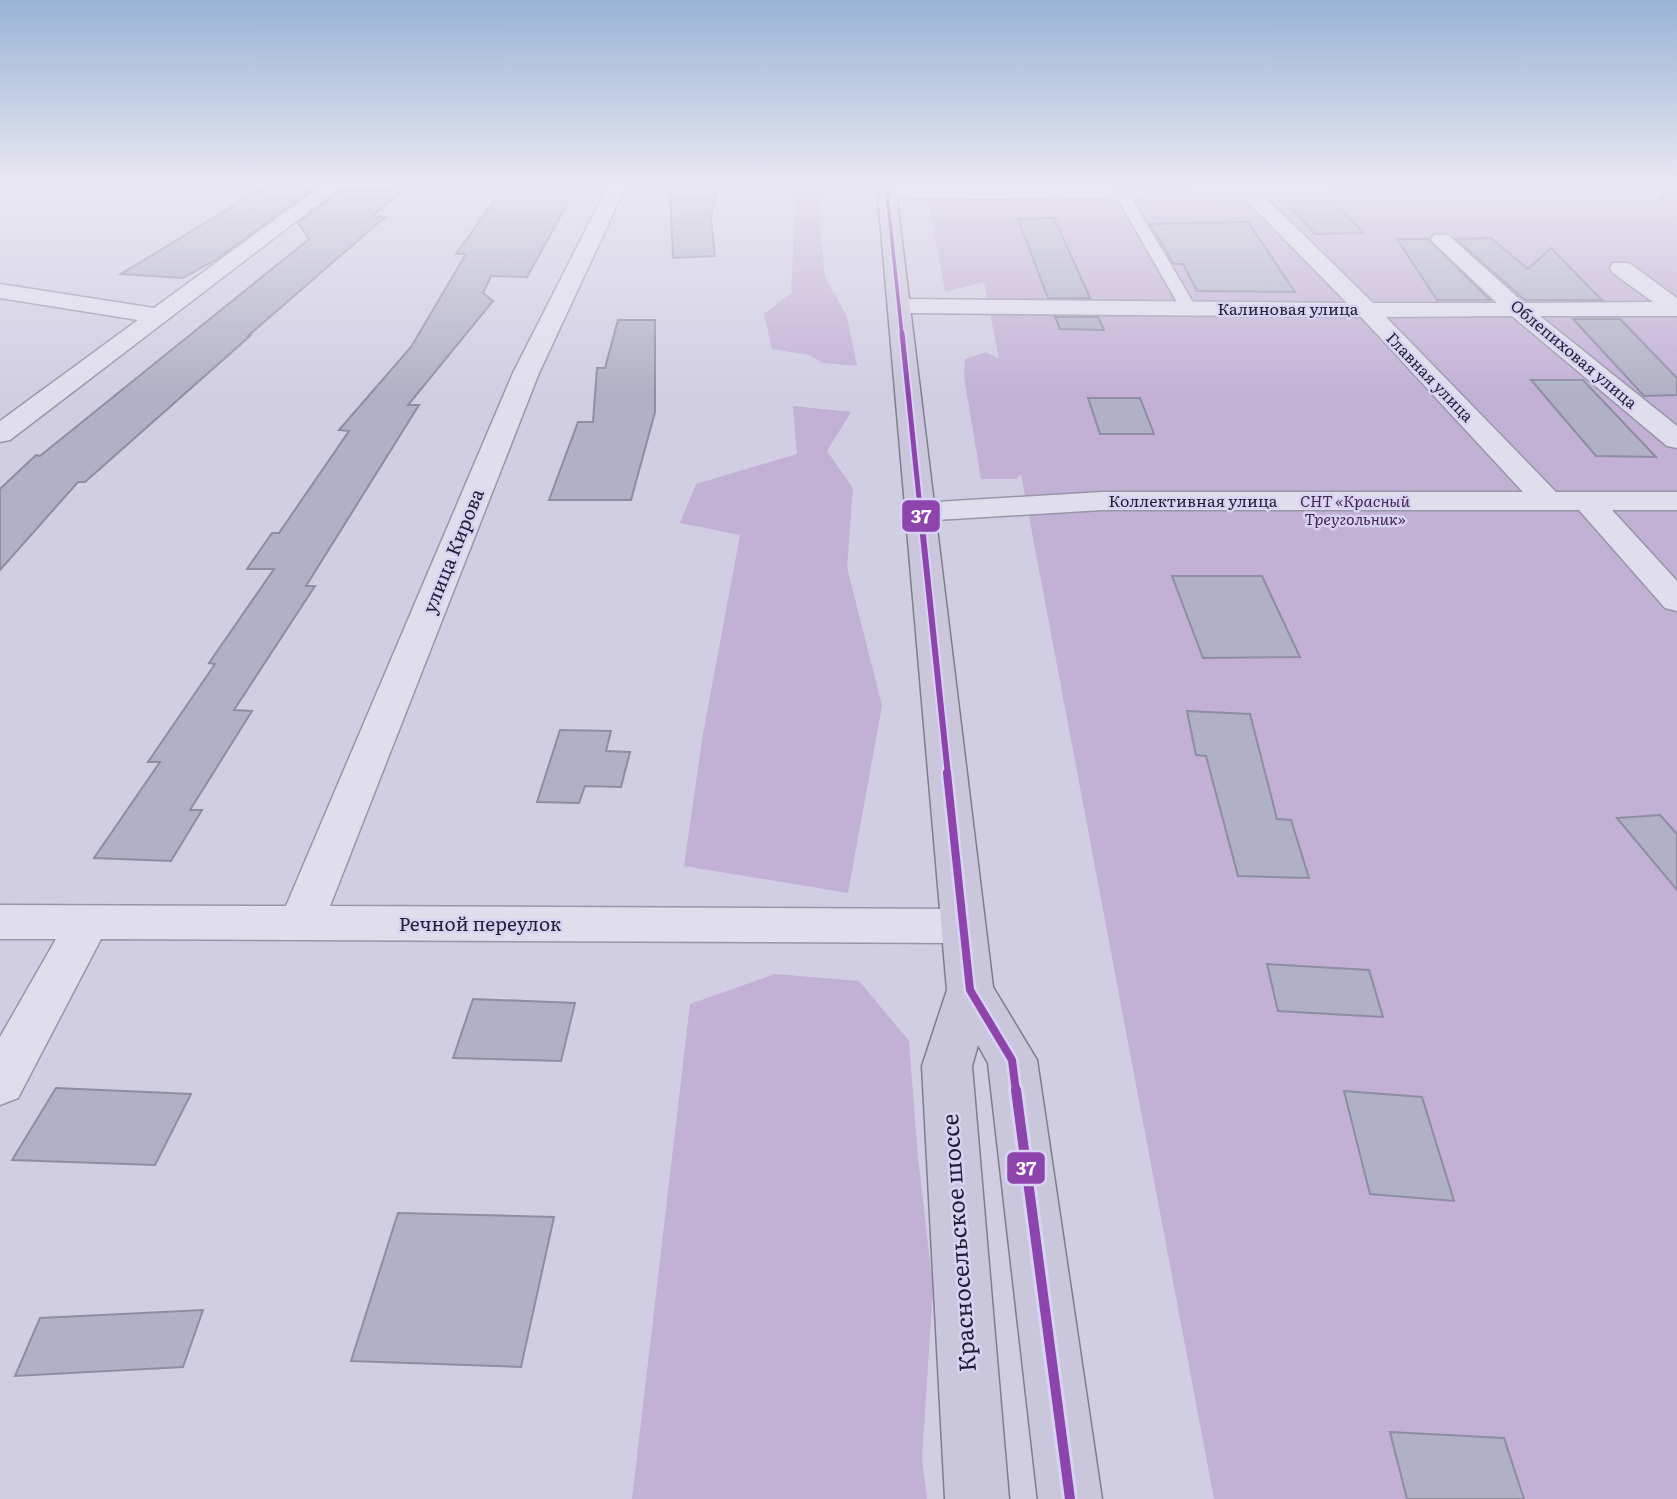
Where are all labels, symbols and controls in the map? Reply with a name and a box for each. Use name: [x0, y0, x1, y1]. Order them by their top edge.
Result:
street label: Облепиховая улица: [1506, 293, 1644, 414]
street label: Калиновая улица: [1218, 296, 1359, 320]
street label: Главная улица: [1381, 326, 1480, 427]
street label: улица Кирова: [414, 483, 490, 617]
street label: Коллективная улица: [1109, 488, 1278, 512]
park label: СНТ «Красный Треугольник»: [1300, 488, 1410, 530]
line badge: 37: [901, 499, 941, 533]
text: 37: [911, 501, 932, 529]
street label: Речной переулок: [399, 909, 562, 937]
street label: Красносельское шоссе: [931, 1113, 983, 1373]
line badge: 37: [1006, 1151, 1046, 1185]
text: 37: [1016, 1153, 1037, 1181]

